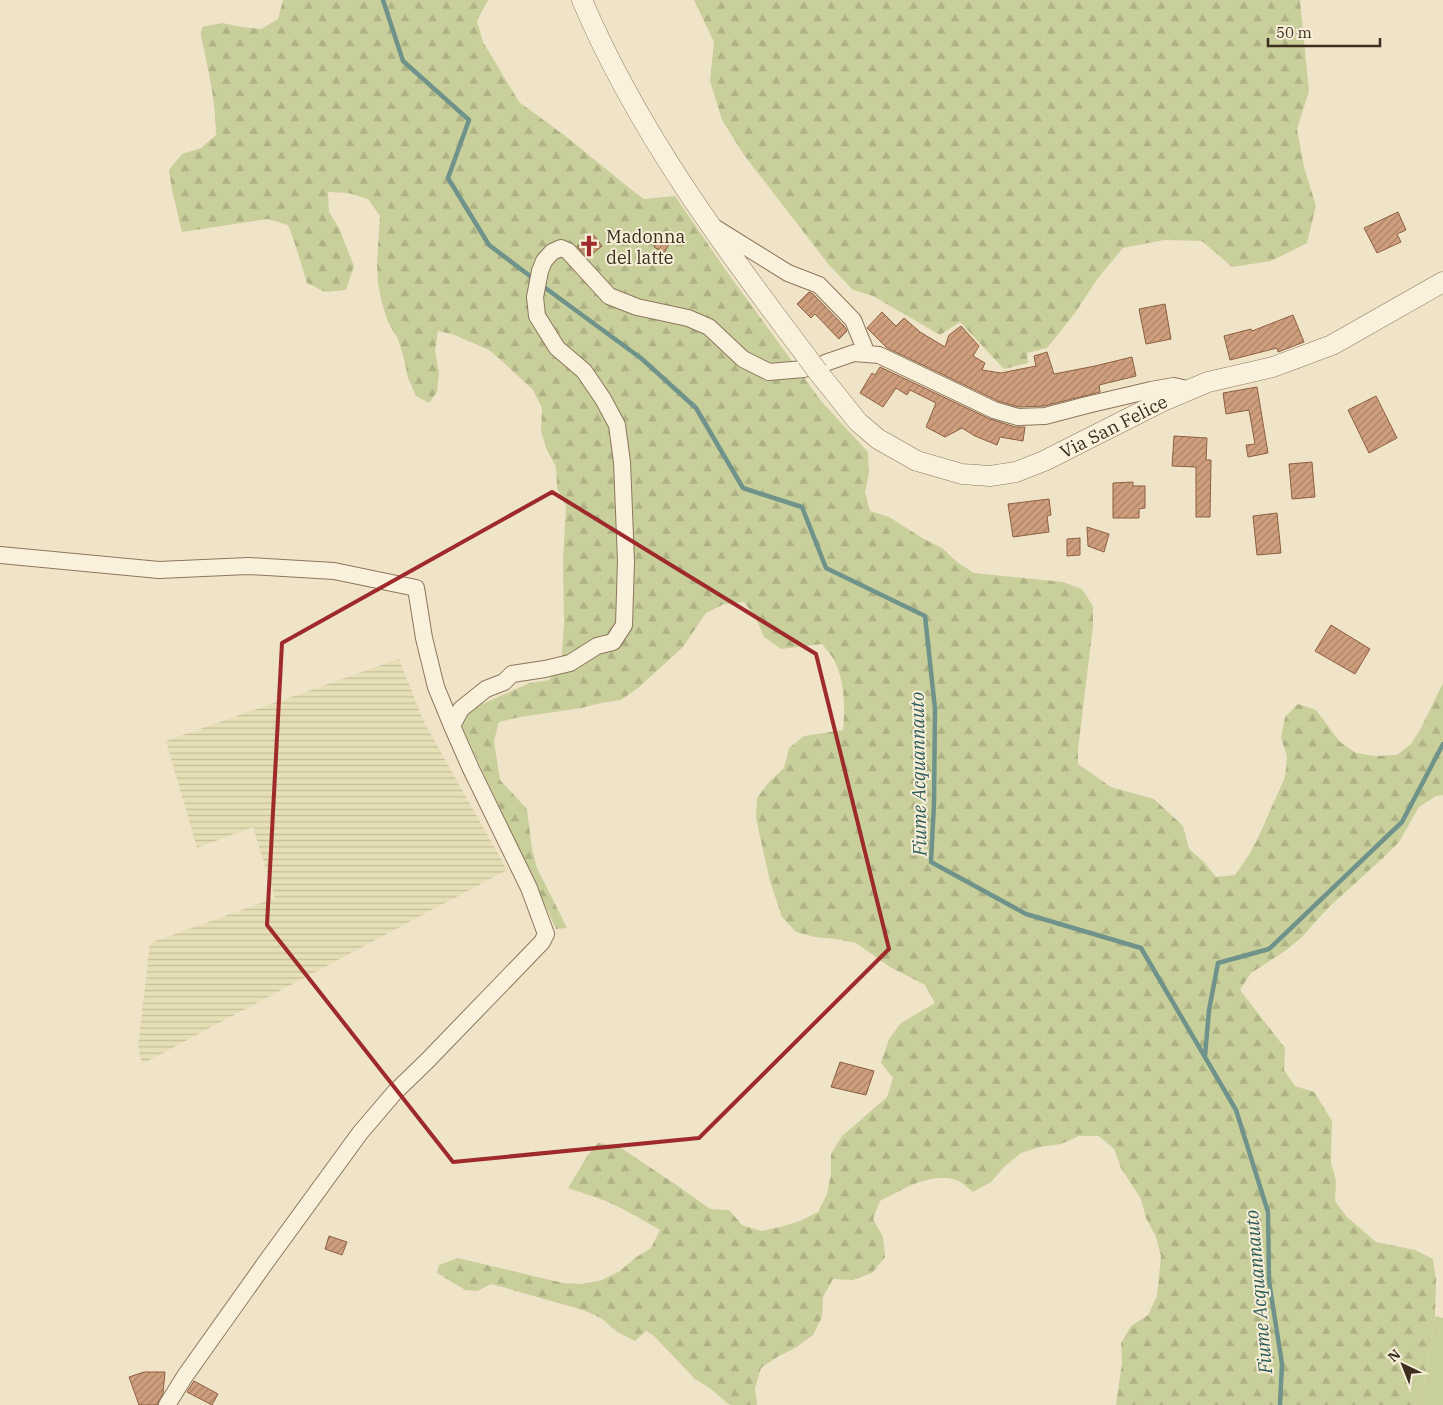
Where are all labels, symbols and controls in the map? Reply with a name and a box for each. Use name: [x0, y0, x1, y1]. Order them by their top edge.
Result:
scale bar: [1268, 15, 1380, 47]
text: 50 m: [1276, 23, 1312, 42]
place label: Madonna del latte: [606, 225, 686, 269]
church icon: Madonna del latte: [576, 233, 602, 259]
street label: Via San Felice: [1056, 389, 1171, 463]
water label: Fiume Acquannauto: [905, 692, 931, 857]
water label: Fiume Acquannauto: [1239, 1209, 1277, 1376]
north arrow: [1378, 1340, 1428, 1390]
text: N: [1384, 1345, 1404, 1366]

